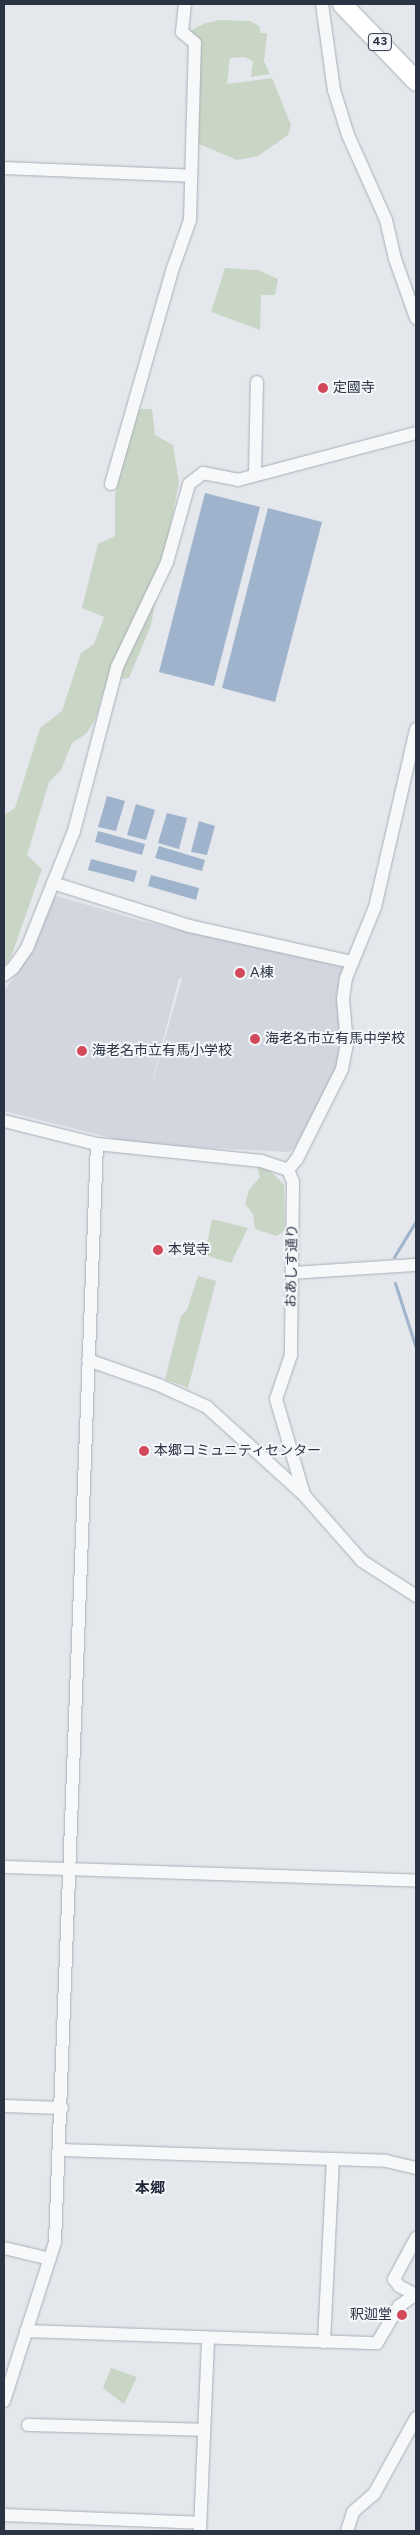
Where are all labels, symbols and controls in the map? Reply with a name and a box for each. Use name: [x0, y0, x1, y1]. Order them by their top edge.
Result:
road number: 43: [368, 32, 392, 52]
place label: 定國寺: [333, 380, 375, 396]
marker: 定國寺: [317, 382, 329, 394]
place label: A棟: [250, 965, 273, 981]
marker: A棟: [234, 967, 246, 979]
place label: 海老名市立有馬中学校: [265, 1031, 405, 1047]
marker: 海老名市立有馬中学校: [249, 1033, 261, 1045]
place label: 海老名市立有馬小学校: [92, 1043, 232, 1059]
marker: 海老名市立有馬小学校: [76, 1045, 88, 1057]
street label: おあしす通り: [283, 1224, 301, 1308]
place label: 本覚寺: [168, 1242, 210, 1258]
marker: 本覚寺: [152, 1244, 164, 1256]
place label: 本郷コミュニティセンター: [154, 1443, 322, 1459]
marker: 本郷コミュニティセンター: [138, 1445, 150, 1457]
district label: 本郷: [135, 2180, 165, 2198]
place label: 釈迦堂: [350, 2307, 392, 2323]
marker: 釈迦堂: [396, 2309, 408, 2321]

